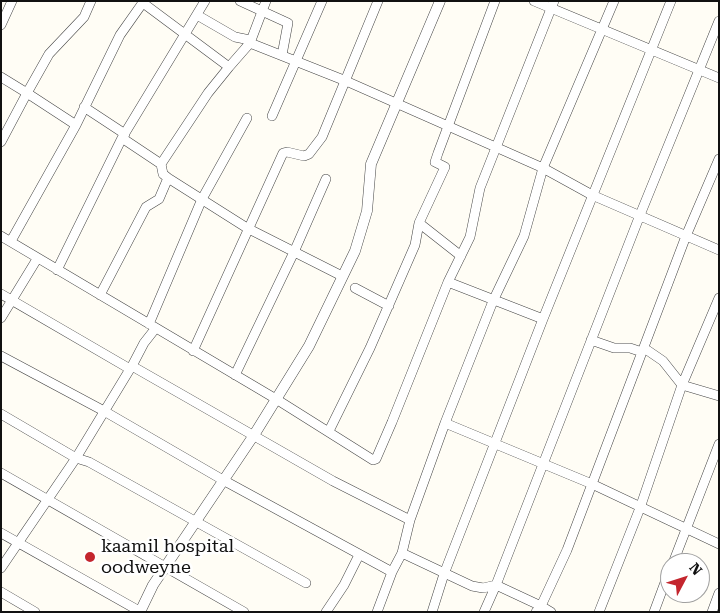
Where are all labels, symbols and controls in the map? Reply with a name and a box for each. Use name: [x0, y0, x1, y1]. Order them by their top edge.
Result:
place label: kaamil hospital oodweyne: [101, 536, 234, 578]
marker: kaamil hospital oodweyne: [83, 550, 97, 564]
north arrow: [660, 553, 710, 603]
text: N: [686, 560, 705, 578]

